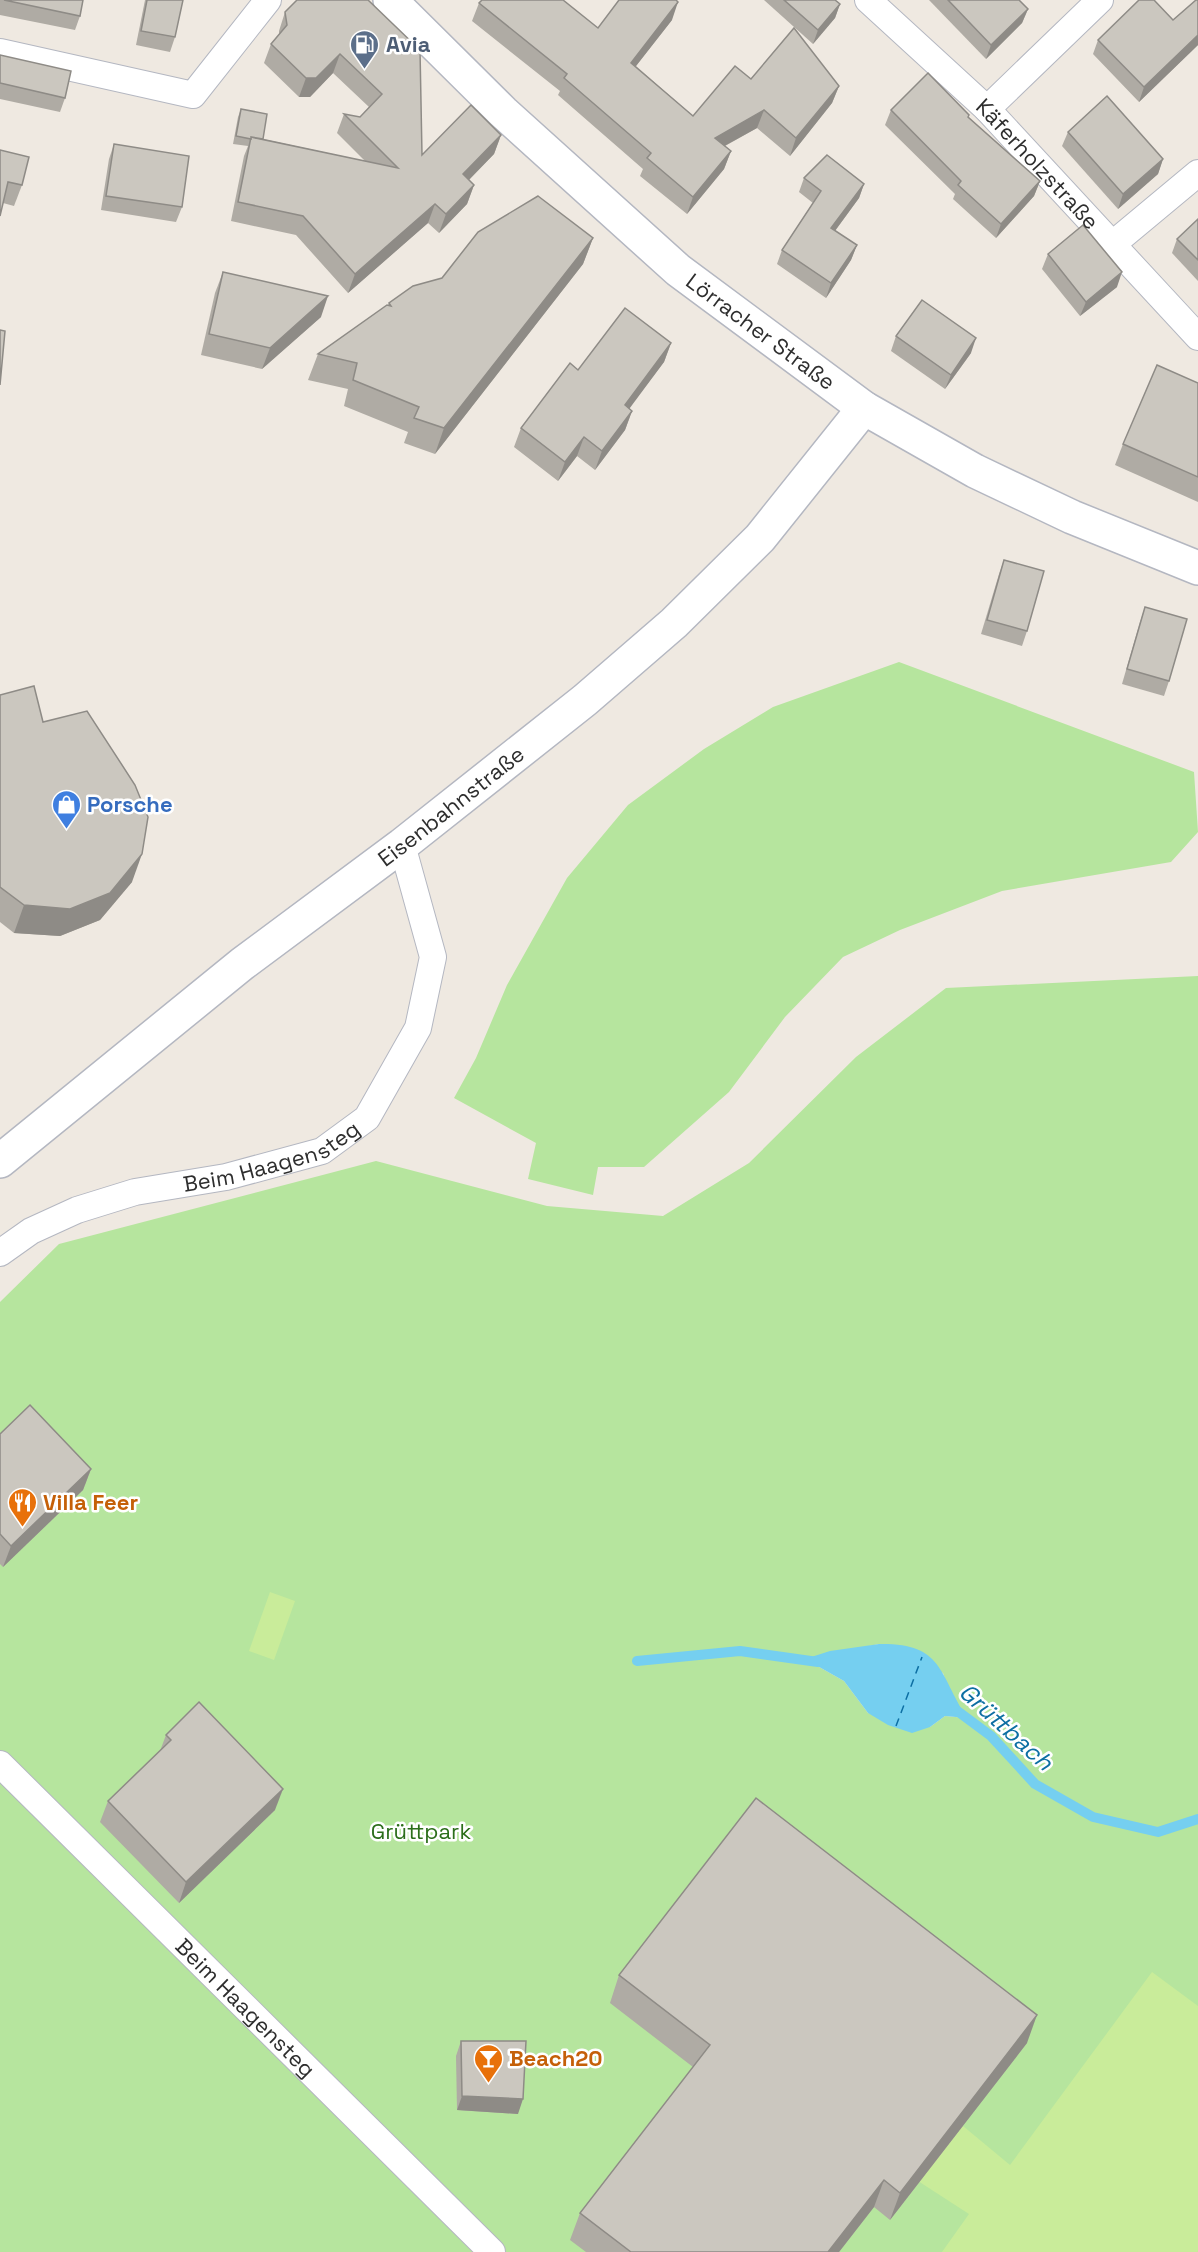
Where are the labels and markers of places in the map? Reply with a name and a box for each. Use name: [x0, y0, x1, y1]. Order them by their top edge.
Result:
fuel station icon: Avia: [349, 28, 381, 70]
place label: Avia: [386, 30, 431, 58]
shop icon: Porsche: [50, 788, 82, 830]
place label: Porsche: [87, 790, 173, 818]
restaurant icon: Villa Feer: [6, 1486, 38, 1528]
place label: Villa Feer: [43, 1488, 139, 1516]
bar icon: Beach20: [472, 2042, 504, 2084]
place label: Beach20: [509, 2044, 603, 2072]

